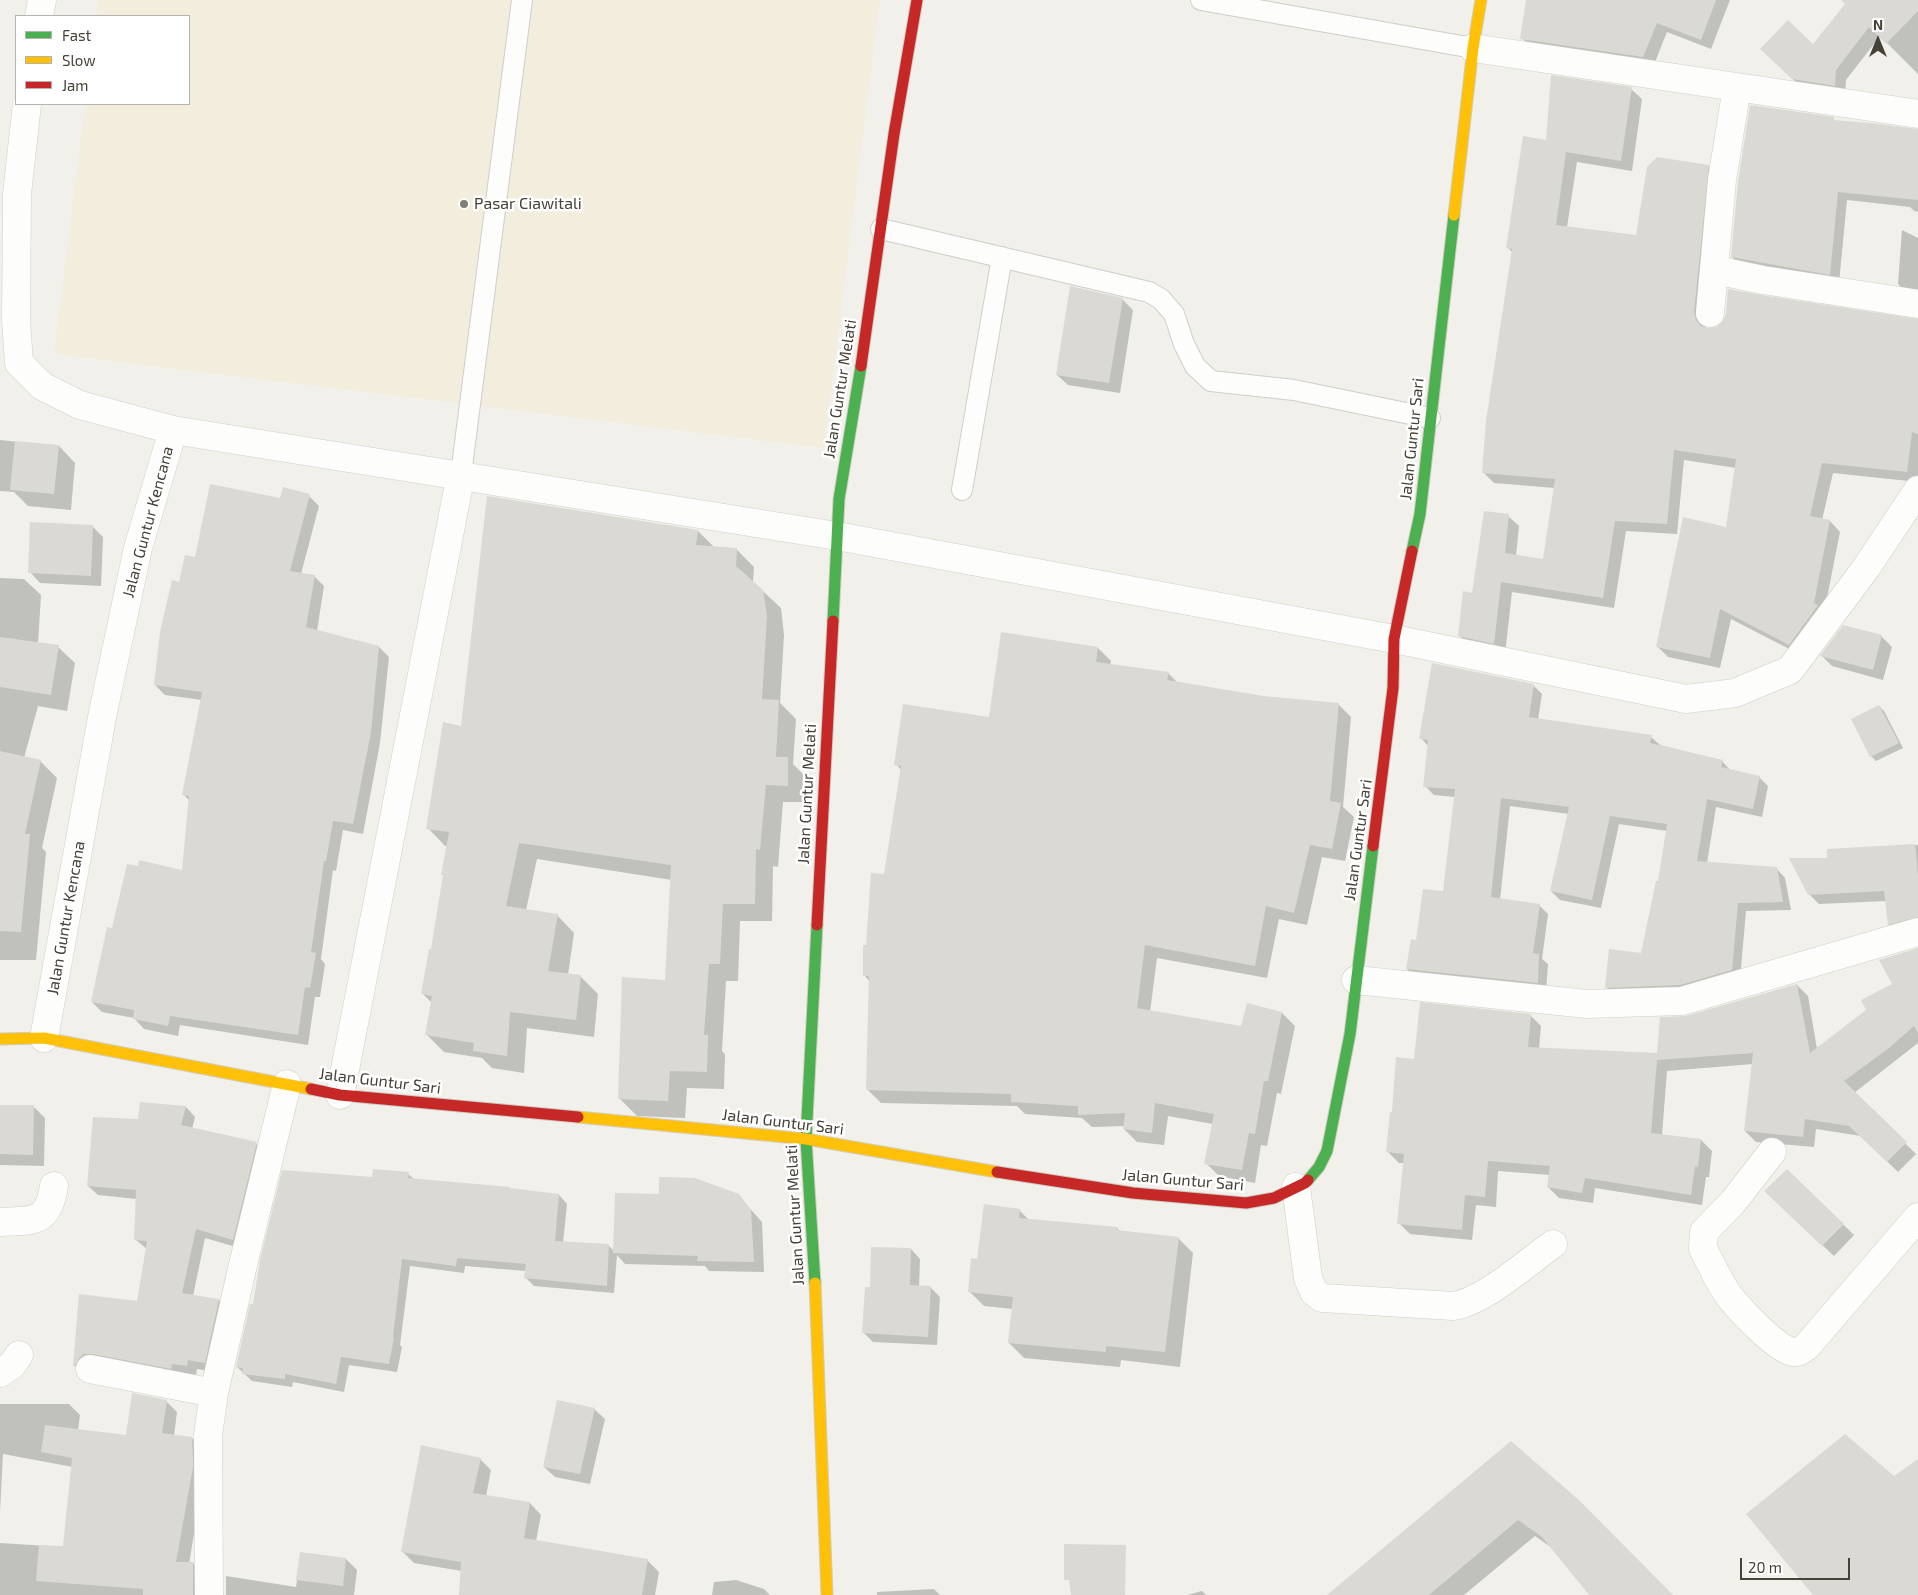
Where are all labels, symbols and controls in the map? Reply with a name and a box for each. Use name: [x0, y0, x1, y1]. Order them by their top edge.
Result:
legend: [15, 15, 190, 105]
north arrow: [1853, 15, 1903, 65]
text: N: [1873, 16, 1883, 33]
text: Fast: [62, 26, 91, 44]
text: Slow: [62, 51, 96, 69]
text: Jam: [62, 76, 88, 94]
place label: Pasar Ciawitali: [474, 194, 582, 214]
marker: Pasar Ciawitali: [458, 198, 470, 210]
street label: Jalan Guntur Melati: [820, 318, 860, 460]
street label: Jalan Guntur Sari: [1396, 377, 1428, 501]
street label: Jalan Guntur Kencana: [119, 444, 177, 600]
street label: Jalan Guntur Melati: [794, 723, 820, 865]
street label: Jalan Guntur Sari: [1340, 778, 1376, 902]
street label: Jalan Guntur Kencana: [43, 839, 89, 997]
street label: Jalan Guntur Sari: [318, 1064, 442, 1098]
street label: Jalan Guntur Sari: [721, 1105, 845, 1139]
street label: Jalan Guntur Melati: [782, 1144, 808, 1286]
street label: Jalan Guntur Sari: [1121, 1165, 1245, 1195]
scale bar: [1743, 1548, 1853, 1580]
text: 20 m: [1748, 1558, 1782, 1576]

